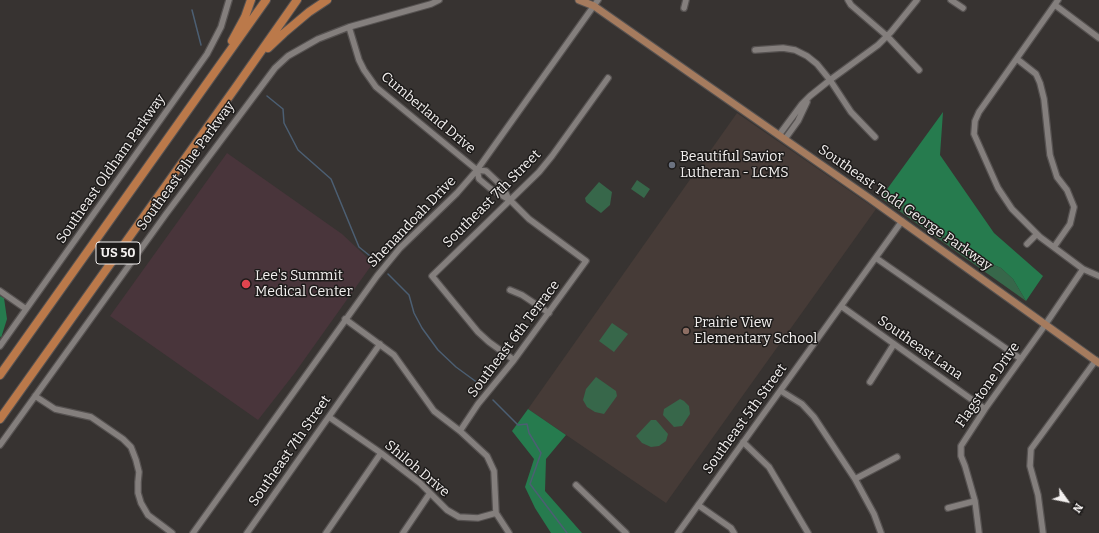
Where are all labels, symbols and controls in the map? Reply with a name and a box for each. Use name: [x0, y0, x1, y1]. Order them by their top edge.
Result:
street label: Cumberland Drive: [377, 69, 479, 157]
street label: Southeast Oldham Parkway: [53, 91, 169, 247]
street label: Southeast Blue Parkway: [134, 98, 238, 234]
street label: Southeast Todd George Parkway: [815, 141, 995, 275]
street label: Southeast 7th Street: [440, 147, 544, 251]
place label: Beautiful Savior Lutheran - LCMS: [680, 149, 789, 182]
marker: Beautiful Savior Lutheran - LCMS: [667, 160, 677, 170]
street label: Shenandoah Drive: [364, 173, 460, 271]
road number: US 50: [96, 242, 140, 264]
place label: Lee's Summit Medical Center: [255, 268, 353, 300]
street label: Southeast 6th Terrace: [464, 277, 564, 401]
marker: Lee's Summit Medical Center: [240, 278, 252, 290]
street label: Southeast Lana: [874, 312, 966, 384]
place label: Prairie View Elementary School: [694, 315, 817, 348]
marker: Prairie View Elementary School: [681, 326, 691, 336]
street label: Flagstone Drive: [952, 339, 1024, 431]
street label: Southeast 5th Street: [699, 361, 791, 477]
street label: Southeast 7th Street: [245, 392, 335, 510]
street label: Shiloh Drive: [381, 437, 453, 501]
north arrow: [1047, 481, 1087, 521]
text: N: [1070, 501, 1085, 515]

